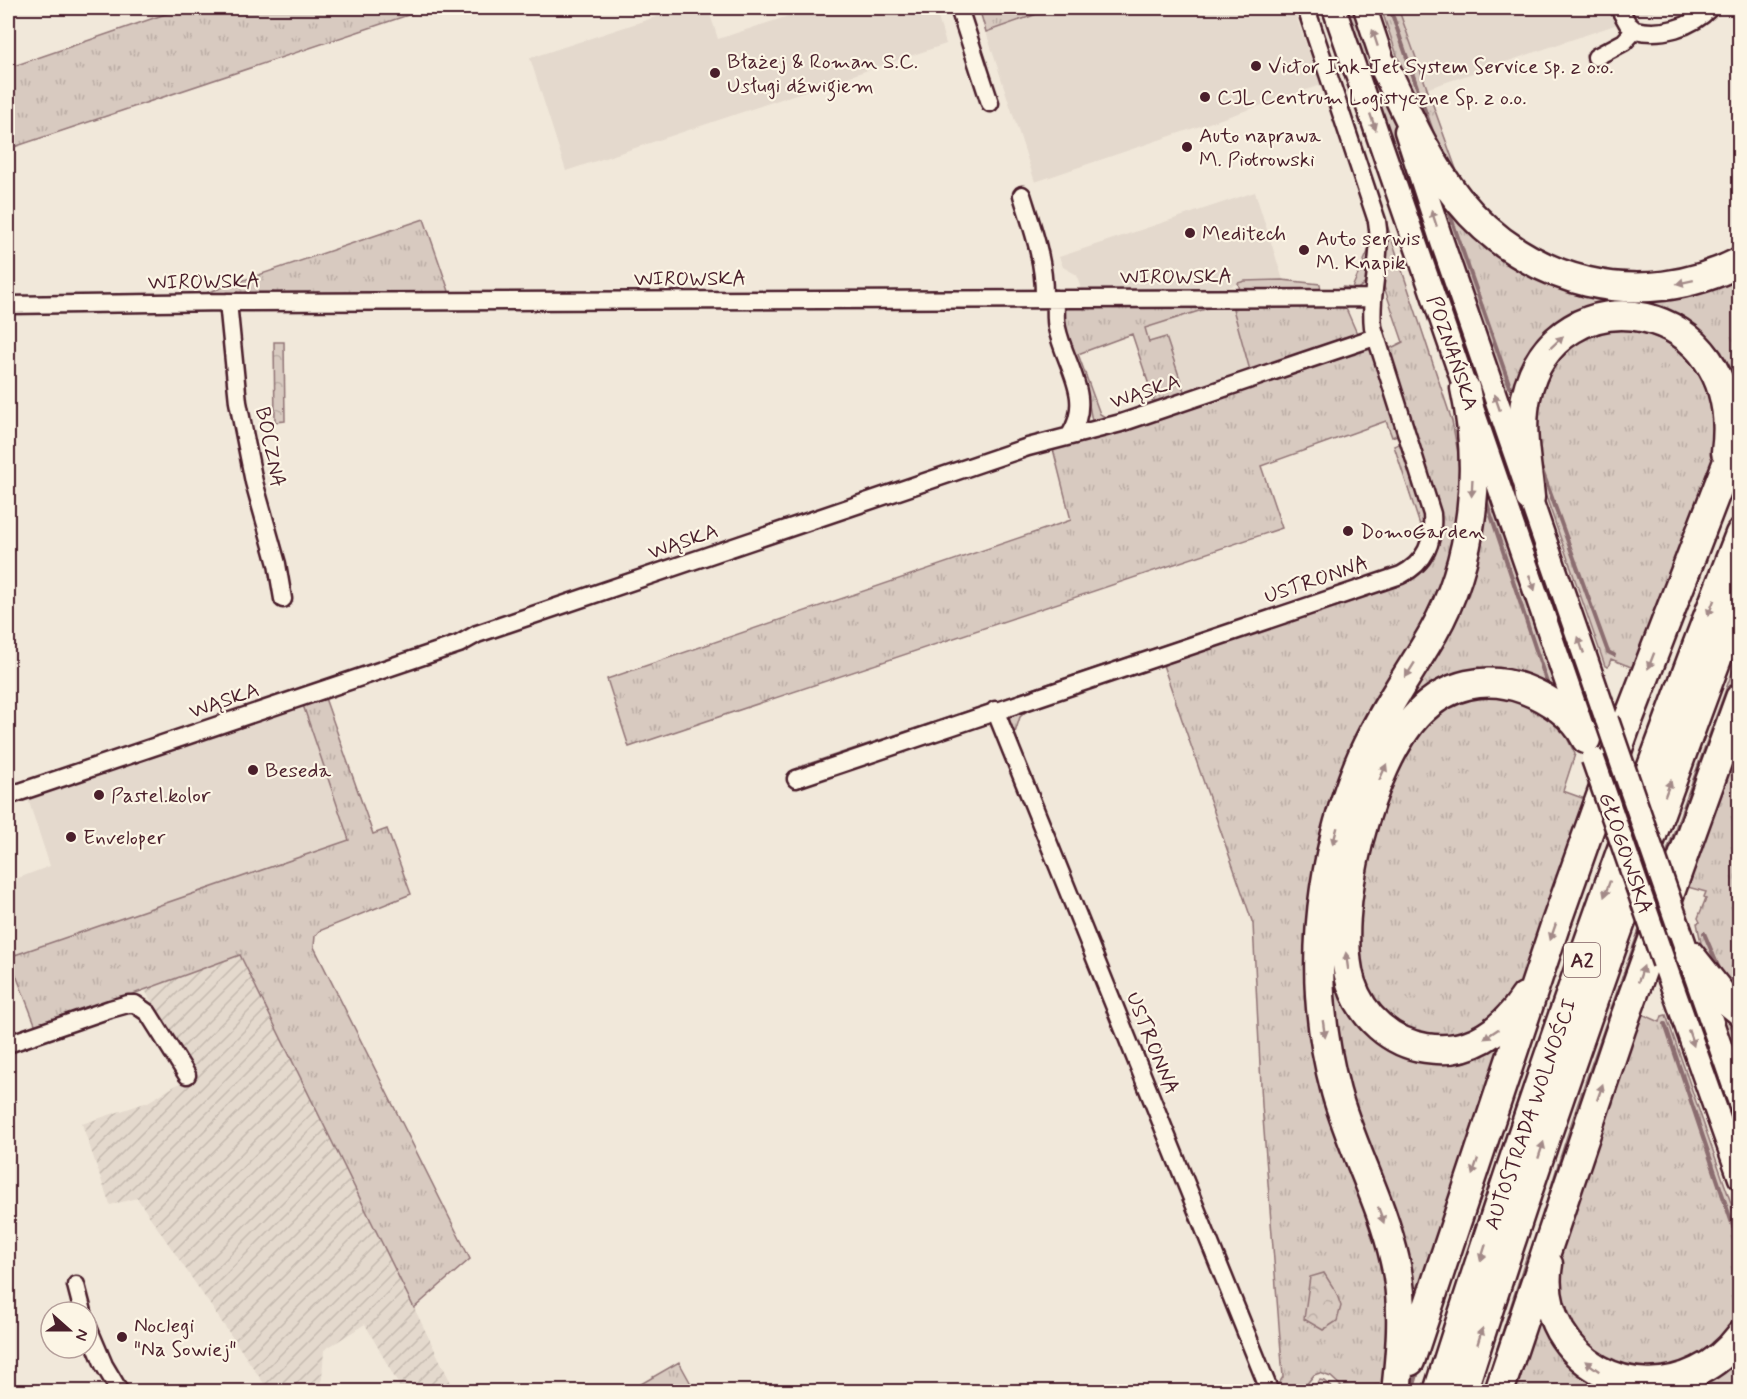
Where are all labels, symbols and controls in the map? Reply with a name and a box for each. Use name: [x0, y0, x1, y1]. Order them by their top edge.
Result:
one-way arrow: [1370, 29, 1380, 47]
place label: Błażej & Roman S.C. Usługi dźwigiem: [727, 48, 918, 102]
place label: Victor Ink-Jet System Service sp. z o.o.: [1268, 53, 1614, 81]
marker: Victor Ink-Jet System Service sp. z o.o.: [1249, 59, 1263, 73]
marker: Błażej & Roman S.C. Usługi dźwigiem: [708, 66, 722, 80]
place label: CJL Centrum Logistyczne Sp. z o.o.: [1217, 84, 1527, 112]
marker: CJL Centrum Logistyczne Sp. z o.o.: [1198, 90, 1212, 104]
one-way arrow: [1369, 113, 1379, 131]
place label: Auto naprawa M. Piotrowski: [1199, 122, 1321, 174]
marker: Auto naprawa M. Piotrowski: [1180, 140, 1194, 154]
one-way arrow: [1429, 209, 1438, 227]
place label: Meditech: [1202, 220, 1286, 248]
place label: Auto serwis M. Knapik: [1316, 225, 1420, 277]
marker: Meditech: [1183, 226, 1197, 240]
marker: Auto serwis M. Knapik: [1297, 243, 1311, 257]
street label: WIROWSKA: [1120, 263, 1232, 291]
street label: WIROWSKA: [634, 265, 746, 293]
street label: WIROWSKA: [147, 267, 261, 297]
one-way arrow: [1675, 278, 1694, 287]
street label: POZNAŃSKA: [1419, 292, 1485, 414]
one-way arrow: [1549, 335, 1564, 349]
street label: WĄSKA: [1107, 367, 1184, 416]
one-way arrow: [1492, 393, 1501, 411]
street label: BOCZNA: [248, 404, 292, 490]
one-way arrow: [1468, 478, 1477, 497]
street label: WĄSKA: [645, 517, 722, 567]
place label: DomoGarden: [1360, 518, 1485, 546]
marker: DomoGarden: [1341, 524, 1355, 538]
street label: USTRONNA: [1260, 549, 1372, 611]
one-way arrow: [1528, 574, 1538, 592]
one-way arrow: [1706, 599, 1715, 617]
one-way arrow: [1576, 636, 1585, 654]
one-way arrow: [1646, 652, 1655, 670]
one-way arrow: [1405, 662, 1416, 678]
street label: WĄSKA: [186, 676, 263, 726]
place label: Beseda: [265, 757, 331, 785]
one-way arrow: [1378, 762, 1388, 780]
marker: Beseda: [246, 763, 260, 777]
one-way arrow: [1664, 779, 1674, 797]
place label: Pastel.kolor: [111, 782, 211, 810]
marker: Pastel.kolor: [92, 788, 106, 802]
street label: GŁOGOWSKA: [1591, 789, 1659, 918]
place label: Enveloper: [83, 824, 166, 852]
one-way arrow: [1330, 827, 1340, 845]
marker: Enveloper: [64, 830, 78, 844]
one-way arrow: [1602, 880, 1612, 898]
one-way arrow: [1547, 923, 1557, 941]
road number: A2: [1564, 943, 1600, 977]
one-way arrow: [1343, 952, 1352, 971]
one-way arrow: [1636, 965, 1646, 983]
street label: USTRONNA: [1119, 988, 1185, 1099]
street label: AUTOSTRADA WOLNOŚCI: [1478, 995, 1584, 1234]
one-way arrow: [1320, 1020, 1329, 1039]
one-way arrow: [1483, 1028, 1499, 1040]
one-way arrow: [1686, 1030, 1696, 1048]
one-way arrow: [1596, 1083, 1605, 1101]
one-way arrow: [1536, 1141, 1546, 1159]
one-way arrow: [1469, 1158, 1479, 1176]
one-way arrow: [1377, 1206, 1387, 1224]
one-way arrow: [1477, 1244, 1487, 1262]
north arrow: [39, 1300, 99, 1360]
place label: Noclegi "Na Sowiej": [134, 1312, 236, 1364]
text: N: [70, 1326, 93, 1344]
one-way arrow: [1476, 1327, 1485, 1345]
marker: Noclegi "Na Sowiej": [115, 1330, 129, 1344]
one-way arrow: [1585, 1360, 1601, 1372]

